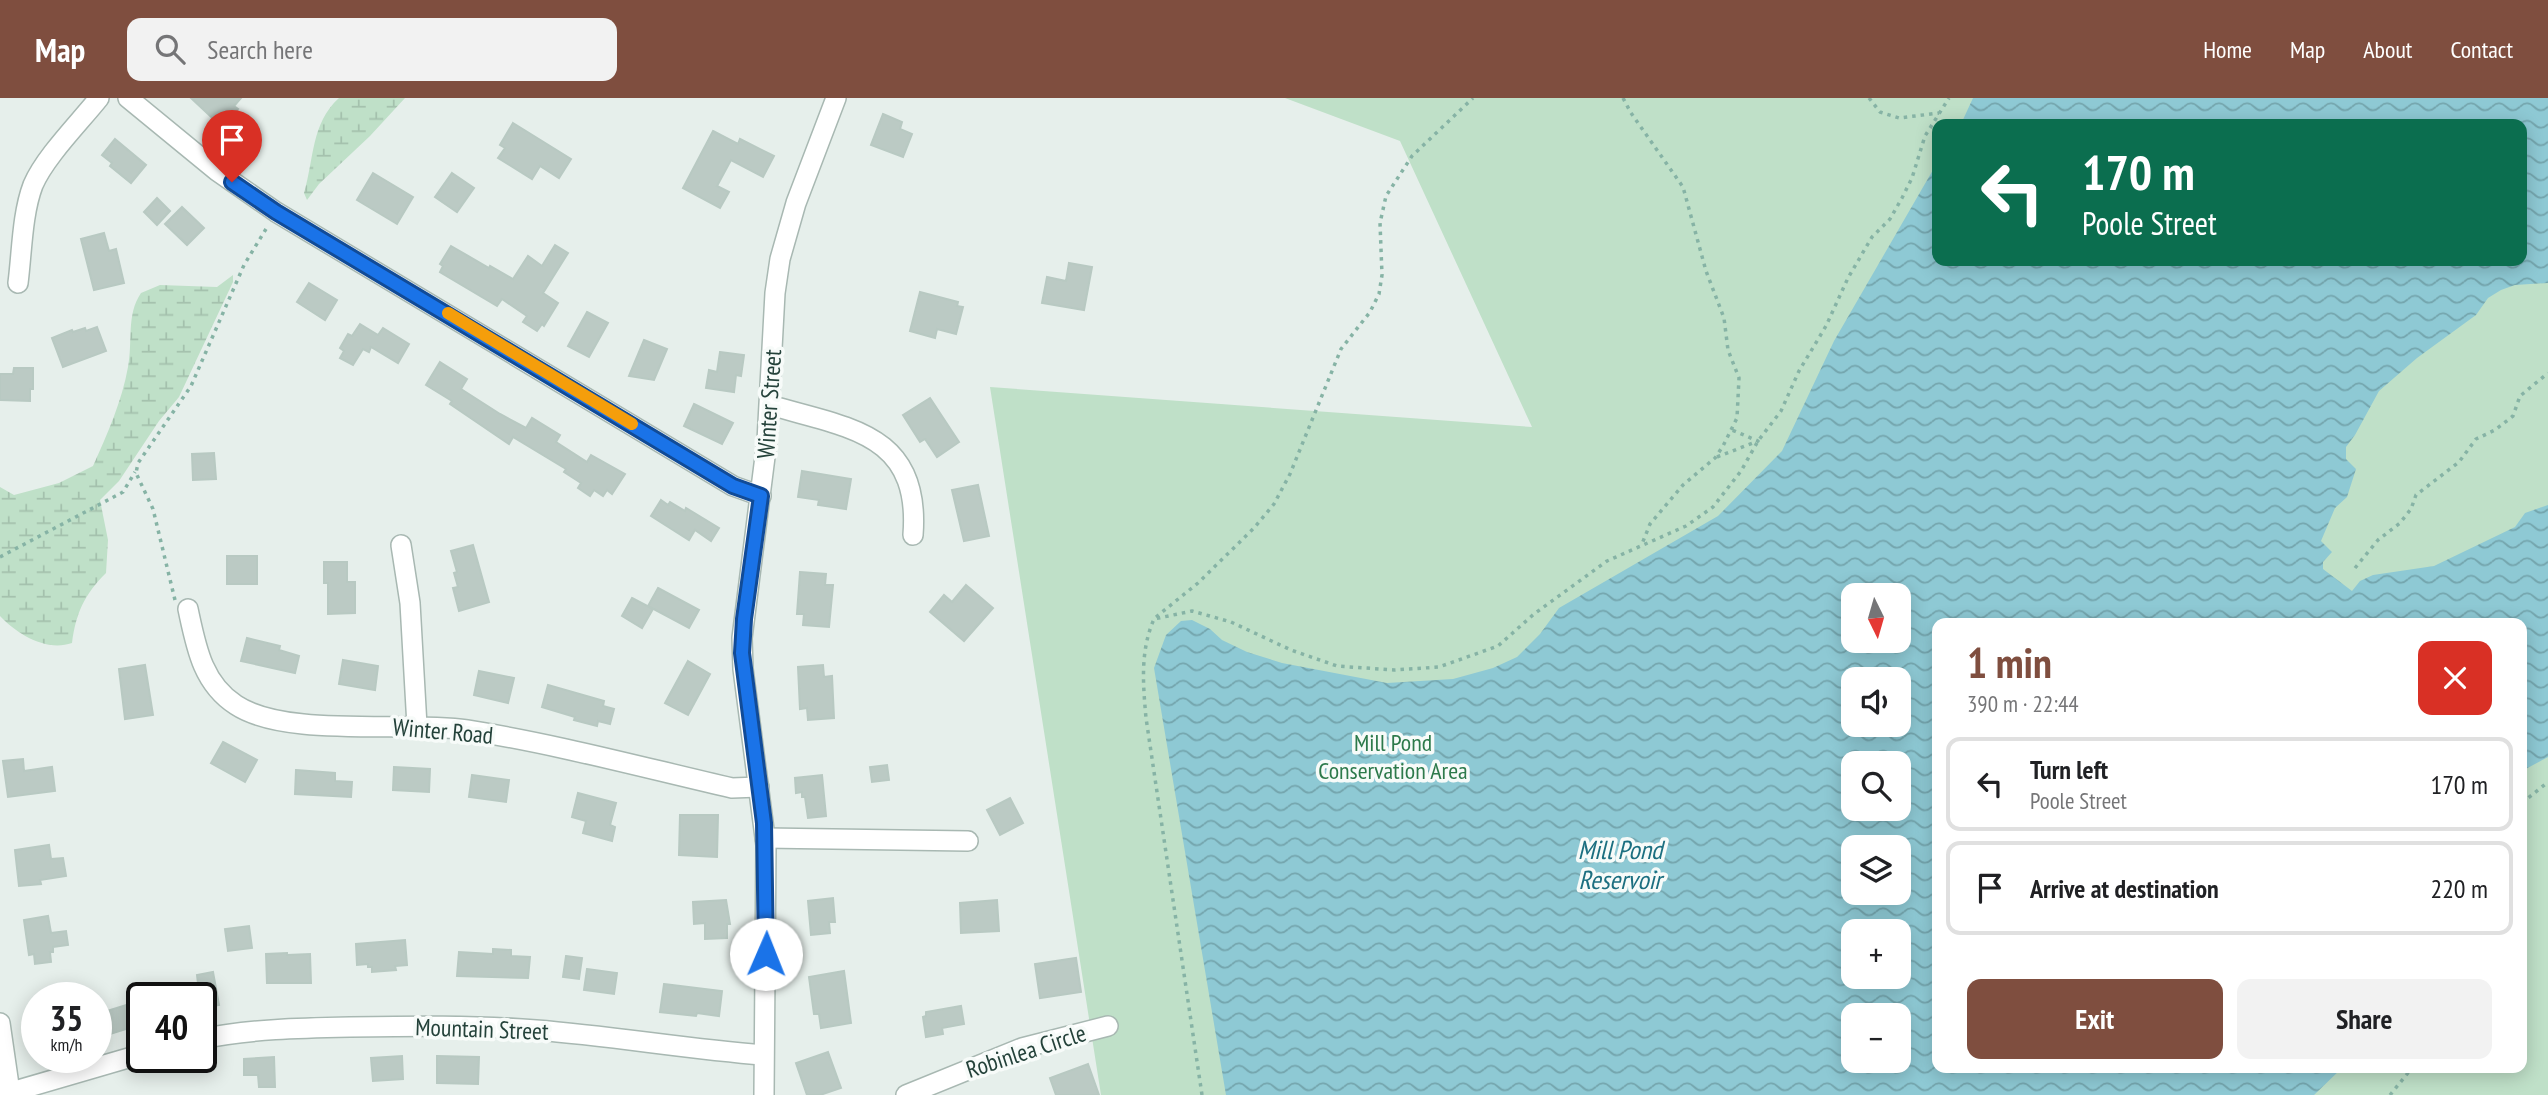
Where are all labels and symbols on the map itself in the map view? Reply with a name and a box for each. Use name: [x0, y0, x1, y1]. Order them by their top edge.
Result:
pin: [202, 110, 262, 182]
street label: Winter Street: [750, 348, 788, 460]
north arrow: [1841, 583, 1911, 653]
street label: Winter Road: [391, 711, 495, 751]
park label: Mill Pond Conservation Area: [1318, 727, 1468, 786]
water label: Mill Pond Reservoir: [1578, 833, 1666, 896]
position arrow: [729, 917, 803, 991]
speed limit sign: 40: [126, 982, 217, 1073]
street label: Mountain Street: [415, 1011, 550, 1047]
street label: Robinlea Circle: [962, 1017, 1090, 1085]

